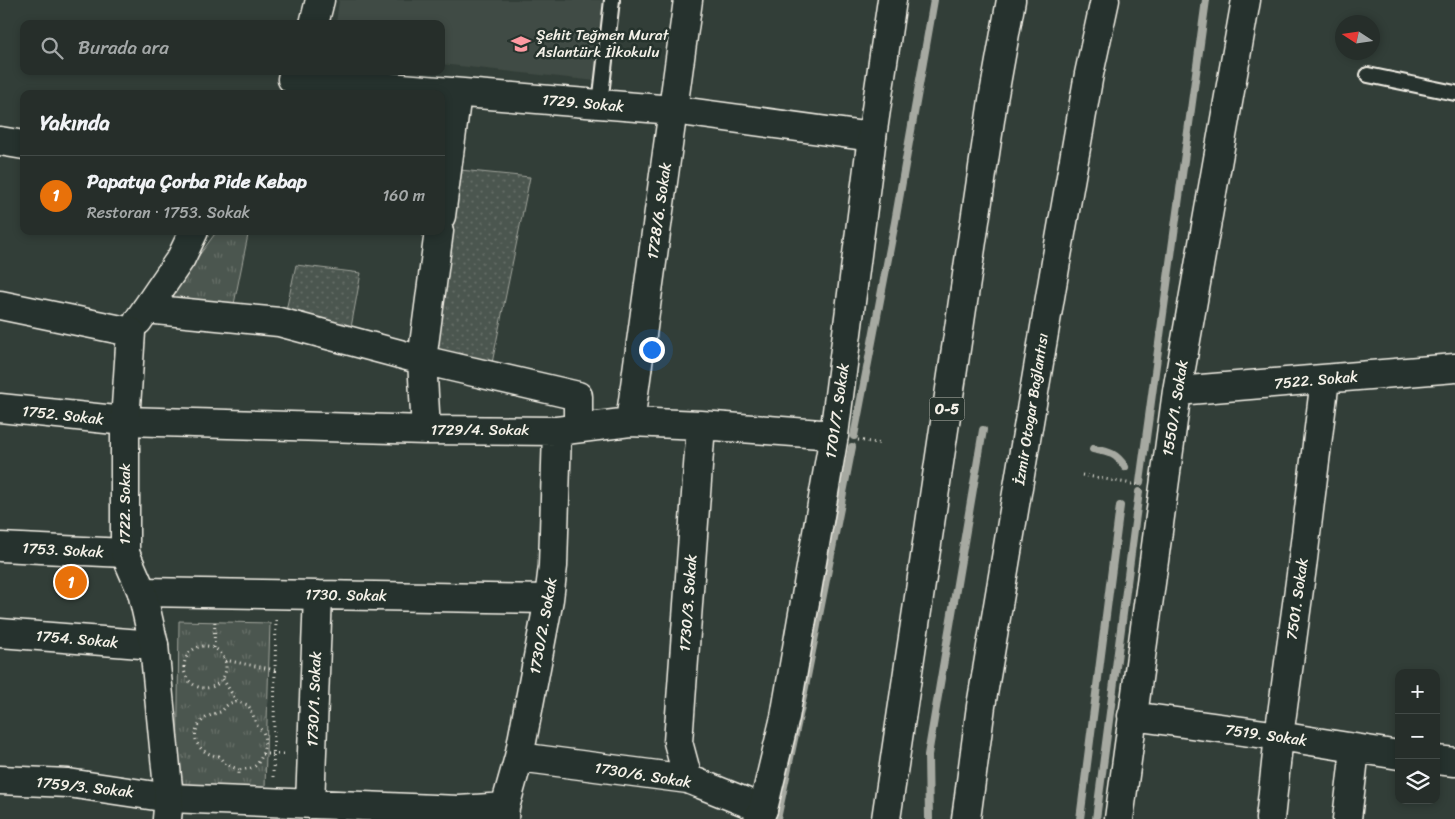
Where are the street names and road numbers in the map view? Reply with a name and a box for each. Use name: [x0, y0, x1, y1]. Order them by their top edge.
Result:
street label: 1729. Sokak: [541, 86, 625, 120]
street label: 1728/6. Sokak: [639, 161, 679, 261]
street label: İzmir Otogar Bağlantısı: [1006, 331, 1056, 488]
street label: 1550/1. Sokak: [1155, 358, 1195, 458]
street label: 1701/7. Sokak: [817, 362, 857, 460]
street label: 7522. Sokak: [1273, 363, 1359, 397]
street label: 1752. Sokak: [21, 398, 105, 432]
road number: O-5: [930, 398, 964, 420]
street label: 1729/4. Sokak: [431, 417, 529, 443]
street label: 1722. Sokak: [112, 463, 138, 545]
street label: 1753. Sokak: [22, 535, 104, 565]
street label: 1730/3. Sokak: [672, 554, 704, 652]
street label: 7501. Sokak: [1278, 556, 1316, 642]
street label: 1730/2. Sokak: [522, 576, 564, 676]
street label: 1730. Sokak: [305, 581, 387, 609]
street label: 1754. Sokak: [35, 622, 119, 656]
street label: 1730/1. Sokak: [299, 651, 329, 747]
street label: 7519. Sokak: [1223, 716, 1309, 754]
street label: 1730/6. Sokak: [593, 755, 693, 795]
street label: 1759/3. Sokak: [35, 769, 135, 805]

